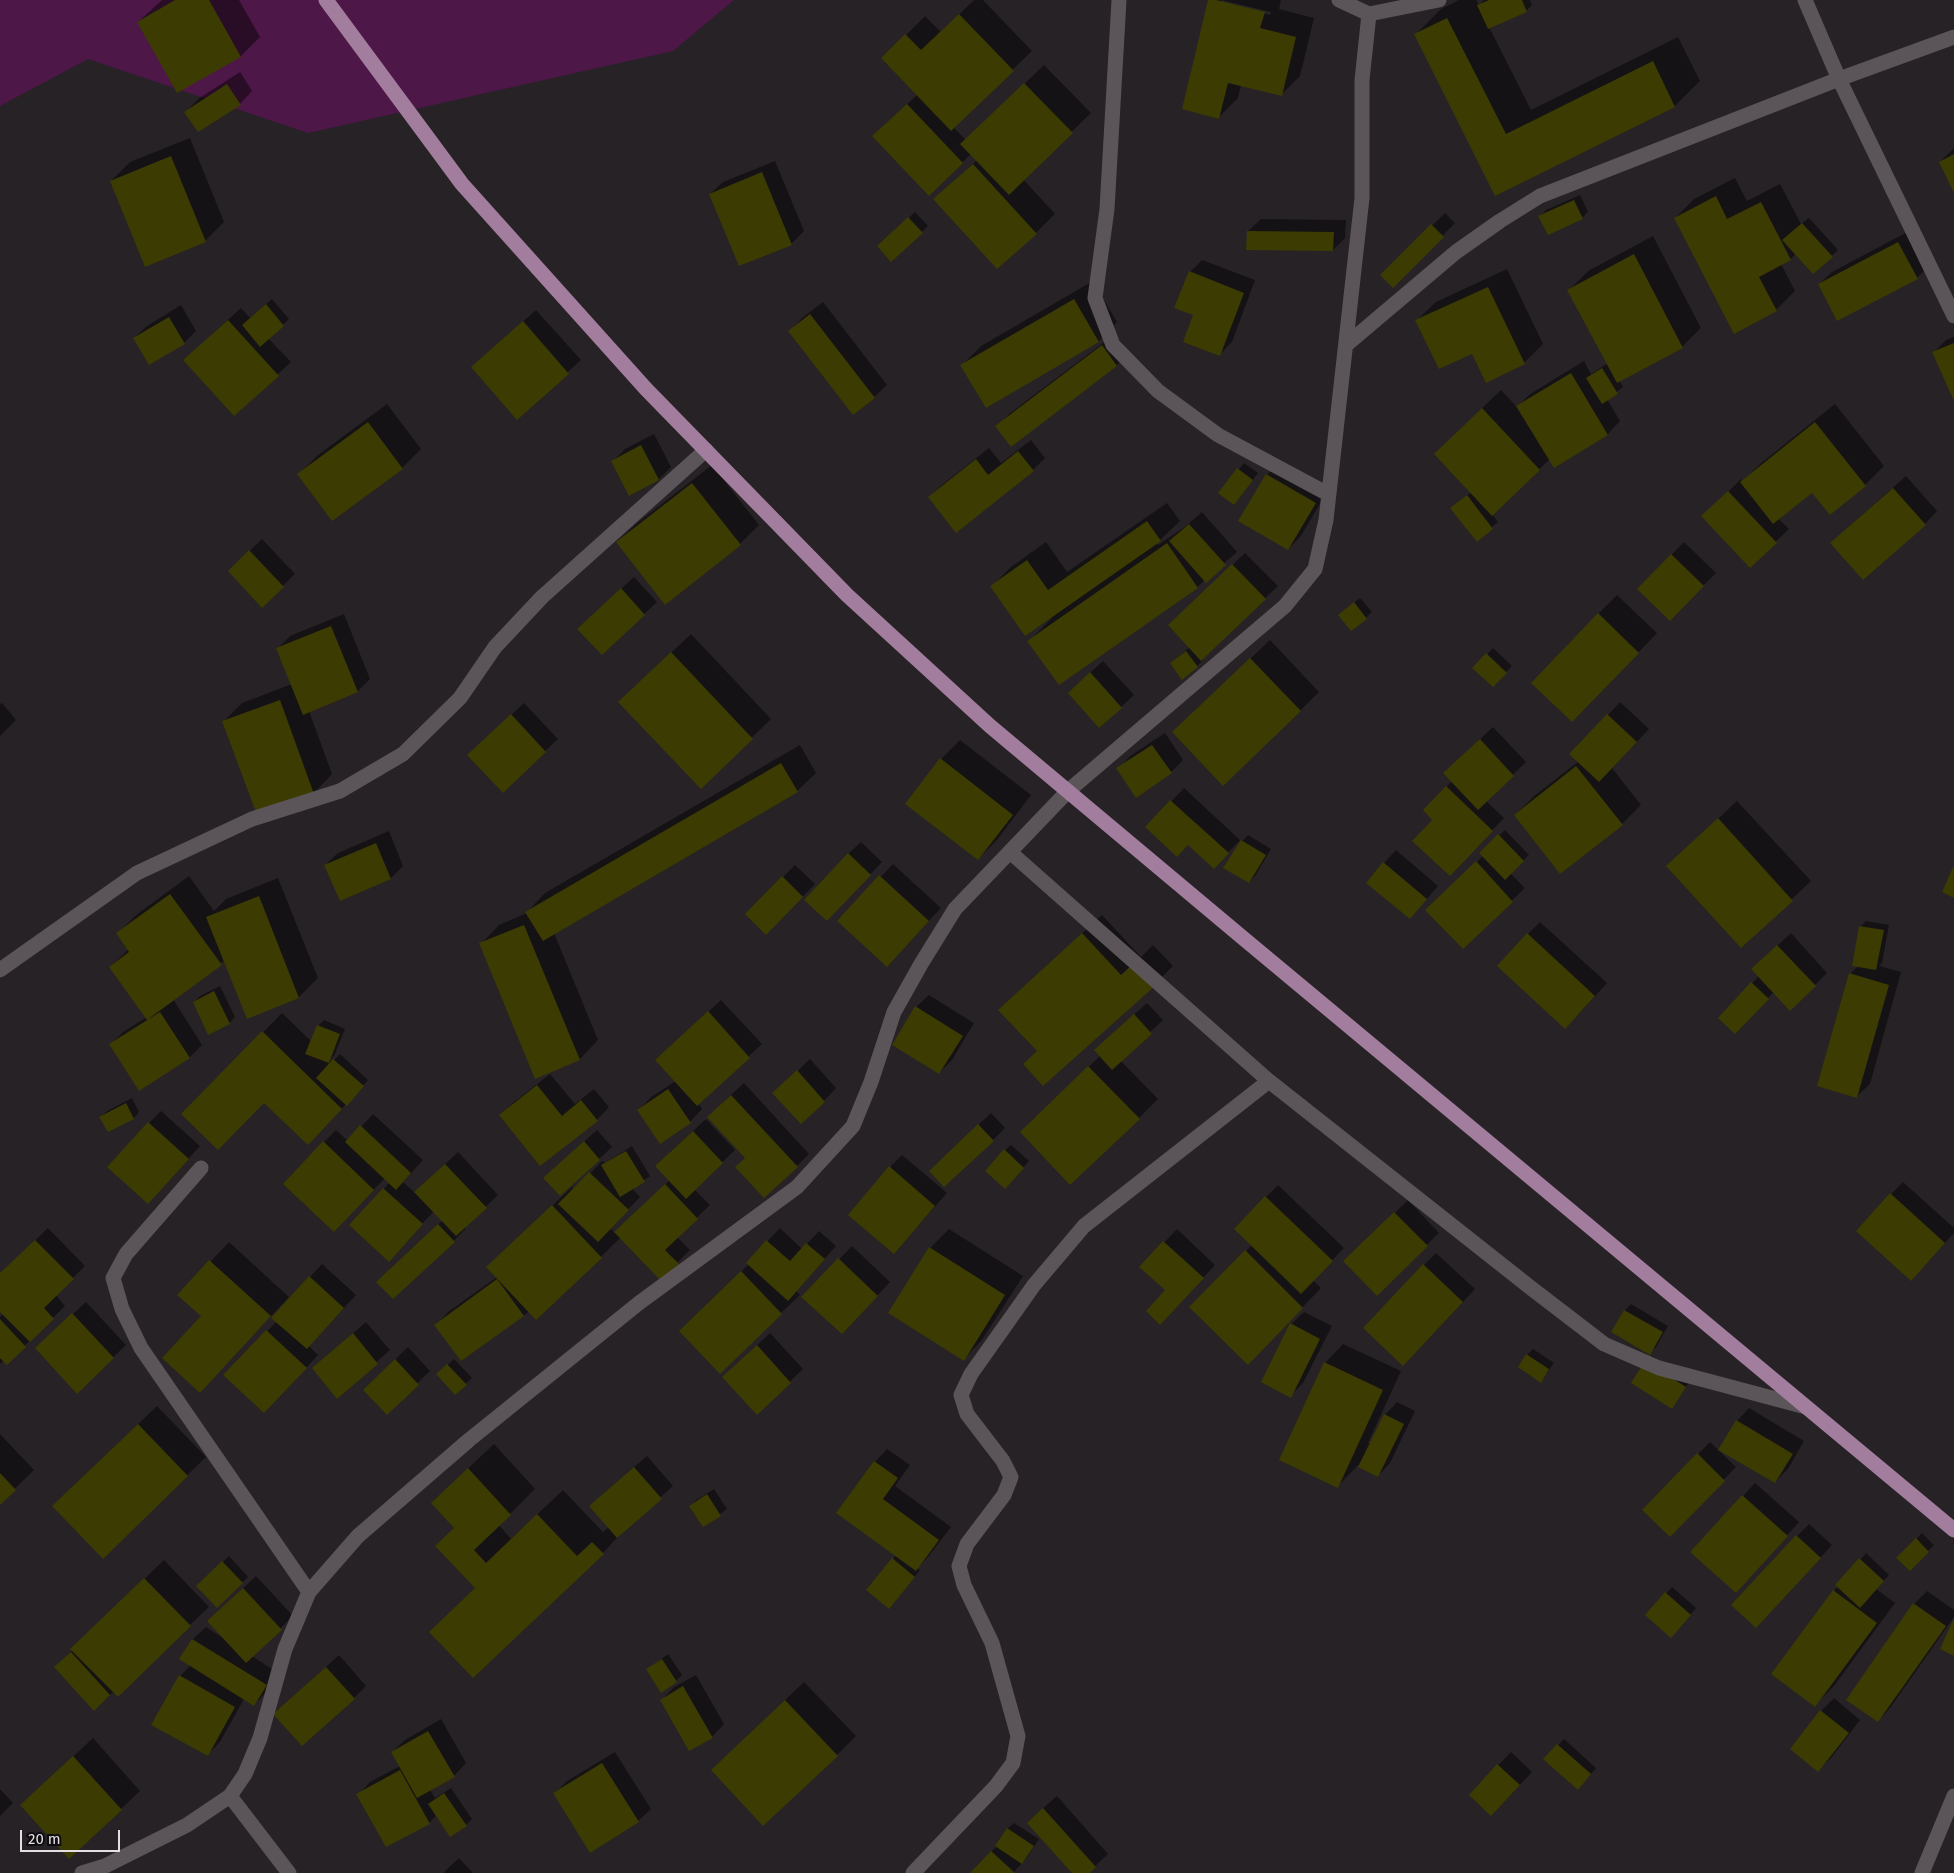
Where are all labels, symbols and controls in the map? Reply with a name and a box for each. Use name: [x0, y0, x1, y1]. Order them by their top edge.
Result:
scale bar: [22, 1820, 122, 1852]
text: 20 m: [28, 1830, 61, 1848]

